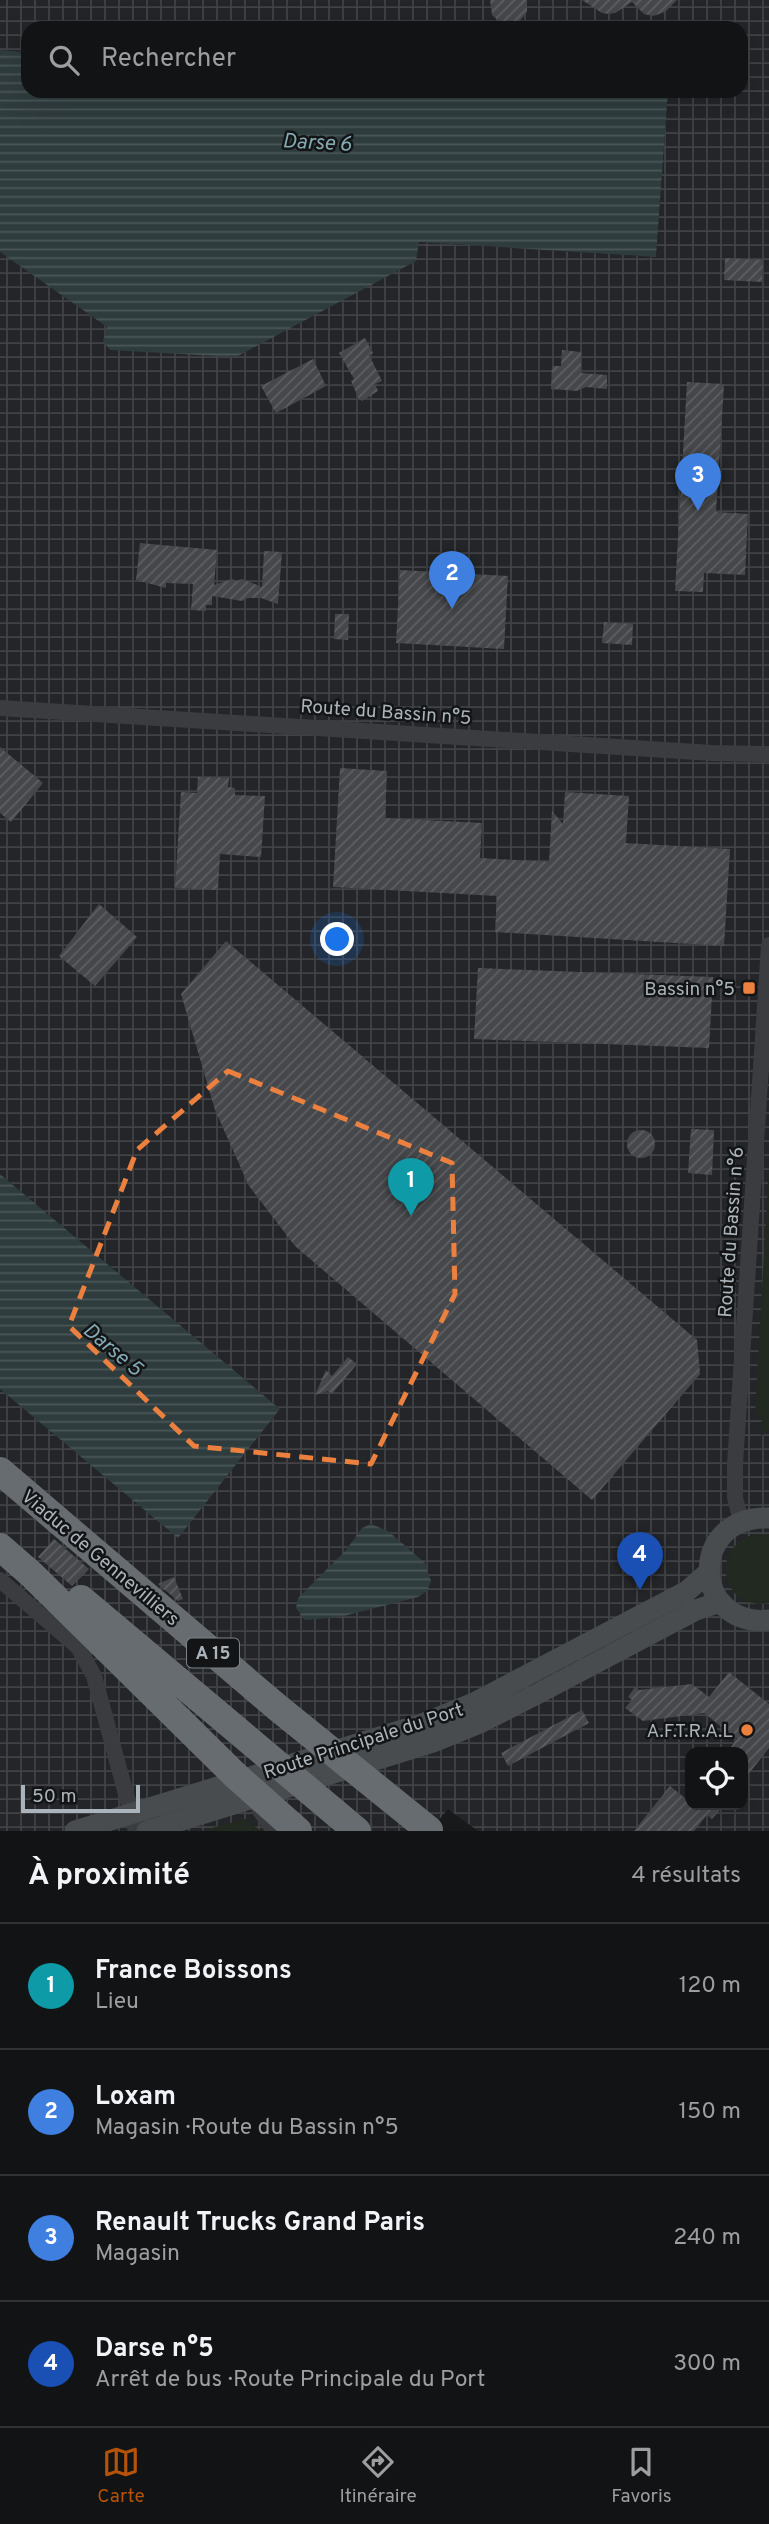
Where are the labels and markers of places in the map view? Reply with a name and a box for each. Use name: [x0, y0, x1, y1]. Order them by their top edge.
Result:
pin: 3: [675, 453, 721, 511]
pin: 2: [429, 551, 475, 609]
place label: Bassin n°5: [644, 978, 735, 1002]
marker: Bassin n°5: [741, 980, 757, 996]
pin: 1: [388, 1158, 434, 1216]
pin: 4: [617, 1532, 663, 1590]
place label: A.F.T.R.A.L: [647, 1720, 733, 1744]
marker: A.F.T.R.A.L: [739, 1722, 755, 1738]

